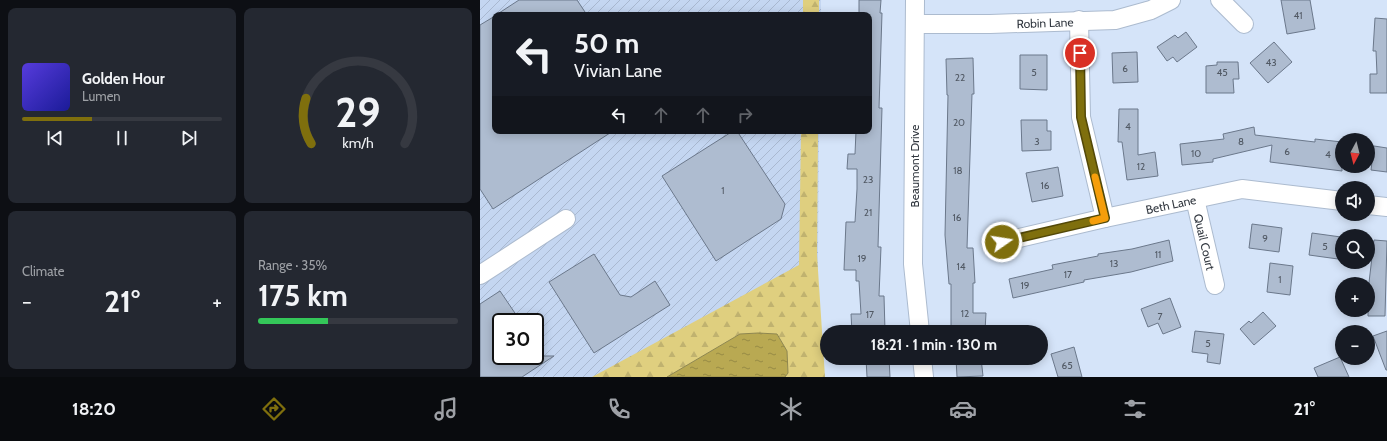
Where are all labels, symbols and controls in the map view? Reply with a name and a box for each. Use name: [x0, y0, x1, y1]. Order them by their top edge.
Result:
house number: 41: [1293, 9, 1303, 22]
street label: Robin Lane: [1016, 14, 1074, 31]
text: 50 m: [574, 26, 639, 60]
icon: left: [508, 28, 560, 80]
pin: [1063, 36, 1097, 70]
icon: arrive: [1069, 42, 1091, 64]
house number: 43: [1265, 56, 1277, 69]
text: Vivian Lane: [574, 60, 662, 82]
house number: 6: [1122, 62, 1128, 75]
house number: 5: [1031, 66, 1037, 79]
house number: 45: [1216, 66, 1228, 79]
text: Golden Hour: [82, 70, 165, 88]
house number: 22: [955, 71, 965, 84]
text: 29: [335, 86, 381, 136]
text: Lumen: [82, 88, 121, 104]
icon: left: [608, 104, 630, 126]
icon: ahead: [650, 104, 672, 126]
icon: ahead: [692, 104, 714, 126]
icon: right: [734, 104, 756, 126]
house number: 20: [953, 116, 965, 129]
house number: 4: [1125, 120, 1131, 133]
street label: Beaumont Drive: [907, 125, 922, 207]
icon: previous: [44, 127, 66, 149]
icon: pause: [111, 127, 133, 149]
icon: next: [178, 127, 200, 149]
text: km/h: [342, 133, 374, 151]
north arrow: [1335, 133, 1375, 173]
map controls: [1335, 133, 1375, 365]
house number: 3: [1034, 135, 1040, 148]
house number: 8: [1238, 135, 1244, 148]
house number: 6: [1284, 145, 1290, 158]
house number: 10: [1191, 147, 1201, 160]
house number: 4: [1325, 148, 1331, 161]
house number: 12: [1137, 160, 1145, 173]
house number: 18: [953, 164, 963, 177]
house number: 23: [863, 173, 873, 186]
house number: 16: [1041, 179, 1050, 192]
button: sound: [1335, 181, 1375, 221]
house number: 1: [721, 184, 725, 197]
street label: Beth Lane: [1144, 191, 1197, 217]
house number: 21: [864, 206, 872, 219]
house number: 16: [953, 211, 962, 224]
street label: Quail Court: [1191, 212, 1219, 271]
position arrow: [981, 221, 1023, 263]
button: search: [1335, 229, 1375, 269]
house number: 9: [1262, 232, 1268, 245]
house number: 5: [1322, 240, 1328, 253]
house number: 11: [1155, 248, 1161, 261]
house number: 19: [858, 252, 867, 265]
text: Range · 35%: [258, 257, 327, 273]
house number: 13: [1110, 257, 1118, 270]
house number: 14: [956, 260, 966, 273]
text: Climate: [22, 263, 64, 279]
house number: 17: [1064, 268, 1072, 281]
house number: 1: [1278, 273, 1282, 286]
text: 175 km: [258, 277, 348, 314]
button: +: [1335, 277, 1375, 317]
house number: 19: [1021, 279, 1030, 292]
text: 21°: [104, 283, 140, 320]
text: −: [22, 288, 32, 315]
text: +: [212, 288, 222, 315]
house number: 12: [961, 307, 969, 320]
house number: 17: [866, 308, 874, 321]
house number: 7: [1157, 310, 1163, 323]
speed limit sign: 30: [492, 313, 544, 365]
button: −: [1335, 325, 1375, 365]
text: 18:21 · 1 min · 130 m: [871, 336, 997, 354]
house number: 5: [1205, 337, 1211, 350]
house number: 65: [1061, 359, 1073, 372]
icon: directions: [260, 395, 288, 423]
icon: music: [432, 395, 460, 423]
icon: phone: [605, 395, 633, 423]
icon: climate: [777, 395, 805, 423]
icon: car: [949, 395, 977, 423]
icon: filters: [1121, 395, 1149, 423]
text: 18:20: [72, 398, 116, 420]
text: 21°: [1294, 398, 1315, 420]

